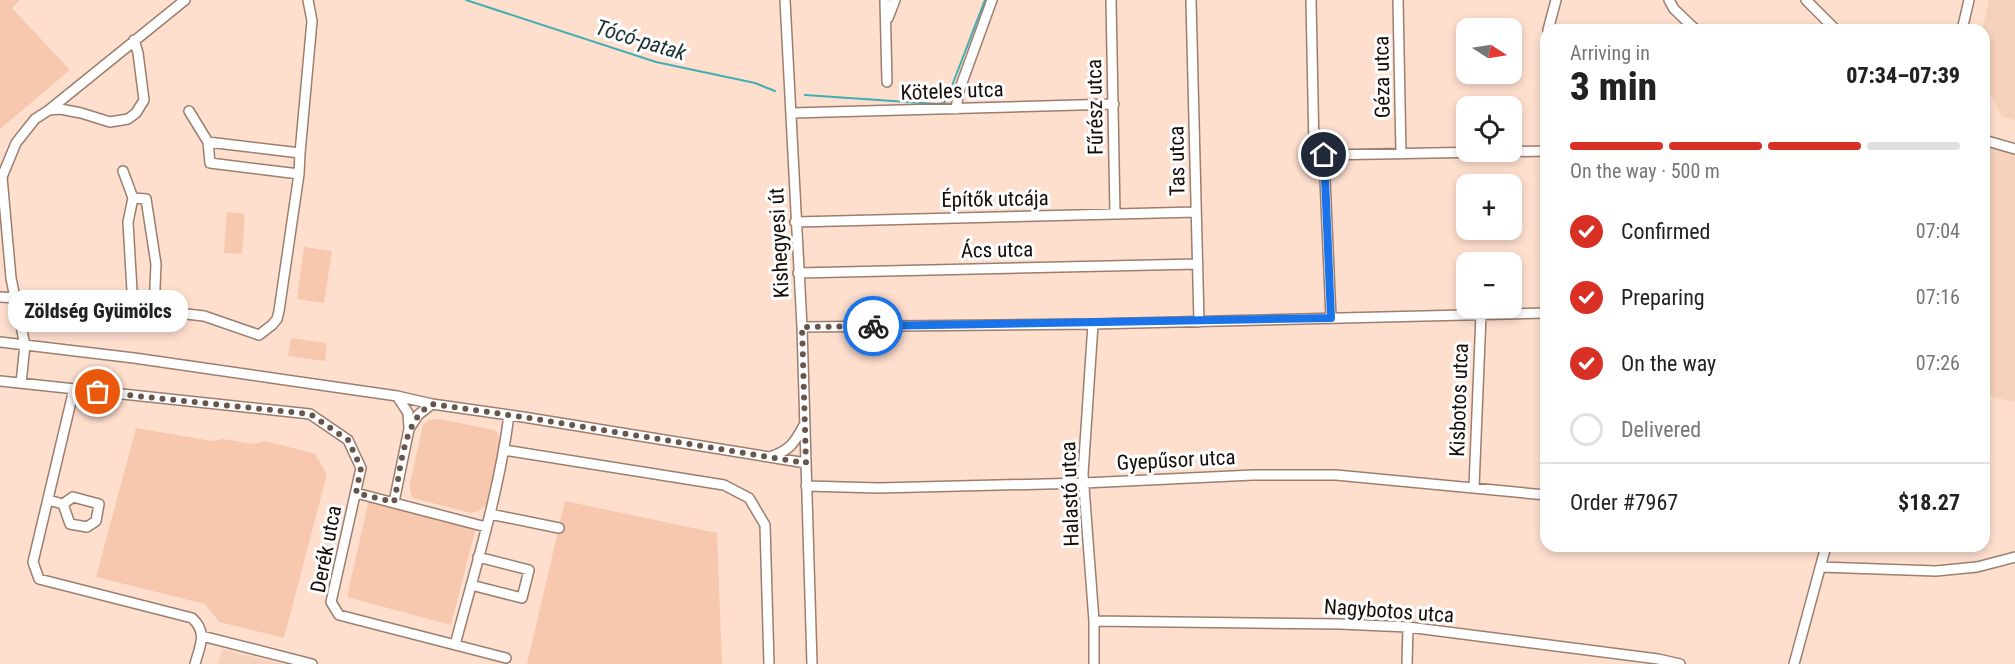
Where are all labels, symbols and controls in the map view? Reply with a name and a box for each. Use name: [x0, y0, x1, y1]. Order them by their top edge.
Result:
water label: Tócó-patak: [593, 14, 690, 66]
north arrow: [1456, 18, 1522, 84]
map controls: [1456, 18, 1522, 318]
street label: Géza utca: [1369, 36, 1395, 118]
text: Arriving in: [1570, 41, 1650, 65]
street label: Fűrész utca: [1082, 59, 1108, 155]
text: 07:34–07:39: [1846, 63, 1960, 88]
text: 3 min: [1570, 64, 1657, 110]
street label: Köteles utca: [900, 77, 1004, 105]
button: locate: [1456, 96, 1522, 162]
street label: Tas utca: [1164, 126, 1190, 196]
pin: [1298, 129, 1349, 180]
icon: home: [1307, 138, 1340, 171]
text: On the way · 500 m: [1570, 159, 1720, 183]
button: +: [1456, 174, 1522, 240]
street label: Építők utcája: [941, 186, 1049, 212]
street label: Kishegyesi út: [764, 187, 794, 299]
icon: check: [1570, 215, 1603, 248]
text: Confirmed: [1621, 219, 1710, 244]
text: 07:04: [1916, 219, 1960, 243]
street label: Ács utca: [961, 237, 1033, 263]
button: −: [1456, 252, 1522, 318]
icon: check: [1570, 281, 1603, 314]
text: Preparing: [1621, 285, 1705, 310]
text: 07:16: [1916, 285, 1960, 309]
callout: Zöldség Gyümölcs: [8, 290, 188, 332]
courier: [843, 296, 903, 356]
text: Zöldség Gyümölcs: [24, 299, 172, 323]
icon: bike: [857, 310, 890, 343]
street label: Kisbotos utca: [1445, 343, 1473, 457]
icon: check: [1570, 347, 1603, 380]
text: On the way: [1621, 351, 1716, 376]
text: 07:26: [1916, 351, 1960, 375]
pin: [72, 366, 123, 417]
icon: bag: [81, 375, 114, 408]
text: Delivered: [1621, 417, 1701, 442]
street label: Halastó utca: [1056, 441, 1084, 547]
street label: Gyepűsor utca: [1116, 445, 1236, 475]
text: Order #7967: [1570, 490, 1678, 515]
text: $18.27: [1898, 490, 1960, 515]
street label: Derék utca: [306, 503, 346, 595]
street label: Nagybotos utca: [1323, 594, 1455, 628]

